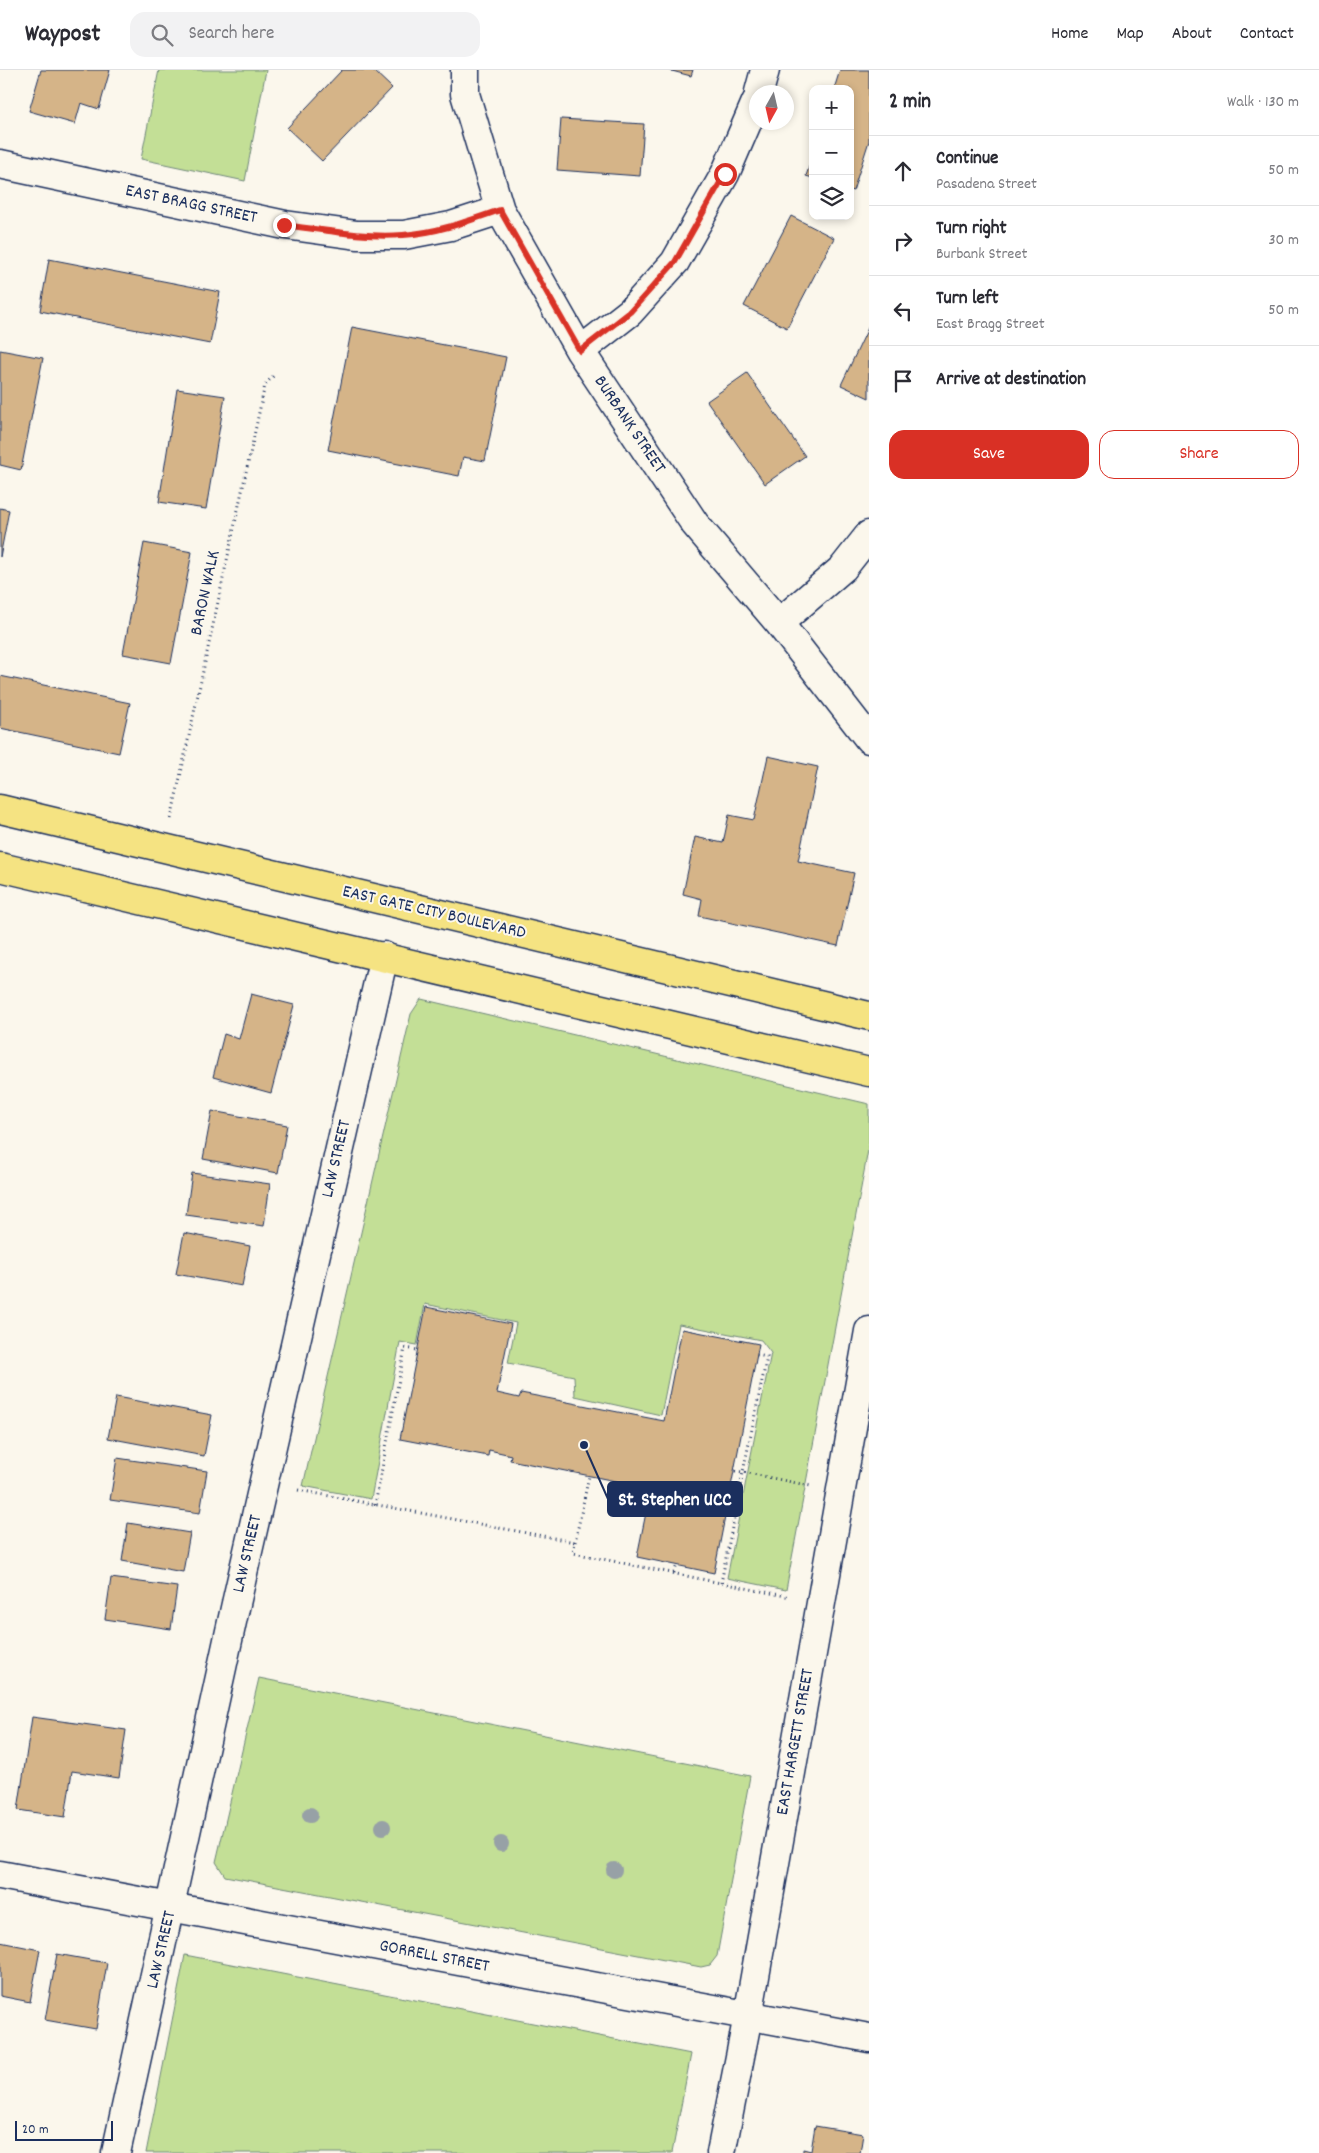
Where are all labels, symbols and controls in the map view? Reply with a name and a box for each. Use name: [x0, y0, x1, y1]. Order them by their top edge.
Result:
search box: [130, 12, 480, 57]
text: Waypost: [25, 18, 100, 52]
icon: search: [148, 21, 176, 49]
text: Search here: [188, 21, 274, 48]
text: Home: [1051, 22, 1088, 47]
text: Map: [1116, 22, 1144, 47]
text: About: [1172, 22, 1212, 47]
text: Contact: [1240, 22, 1294, 47]
north arrow: [749, 85, 794, 130]
map controls: [809, 85, 854, 220]
button: +: [809, 85, 854, 130]
text: 2 min: [889, 88, 931, 118]
text: Walk · 130 m: [1227, 91, 1299, 114]
button: −: [809, 130, 854, 175]
text: Continue: [936, 146, 998, 173]
icon: ahead: [889, 157, 917, 185]
text: 50 m: [1268, 159, 1299, 182]
route start: [714, 163, 737, 186]
text: Pasadena Street: [936, 173, 1037, 196]
button: layers: [809, 175, 854, 220]
street label: EAST BRAGG STREET: [123, 179, 259, 231]
route end: [273, 214, 296, 237]
text: Turn right: [936, 216, 1007, 243]
icon: right: [889, 227, 917, 255]
text: 30 m: [1269, 229, 1299, 252]
text: Burbank Street: [936, 243, 1027, 266]
text: Turn left: [936, 286, 999, 313]
icon: left: [889, 297, 917, 325]
text: 50 m: [1268, 299, 1299, 322]
text: East Bragg Street: [936, 313, 1045, 336]
icon: arrive: [889, 367, 917, 395]
text: Arrive at destination: [936, 367, 1086, 394]
street label: BURBANK STREET: [587, 371, 671, 479]
button: Save: [889, 430, 1089, 479]
button: Share: [1099, 430, 1299, 479]
street label: BARON WALK: [185, 548, 227, 638]
street label: EAST GATE CITY BOULEVARD: [340, 880, 528, 946]
street label: LAW STREET: [316, 1118, 358, 1200]
callout: St. Stephen UCC: [608, 1482, 742, 1516]
text: St. Stephen UCC: [618, 1488, 732, 1515]
street label: LAW STREET: [227, 1513, 269, 1595]
street label: EAST HARGETT STREET: [771, 1667, 821, 1817]
street label: LAW STREET: [141, 1909, 183, 1991]
street label: GORRELL STREET: [377, 1934, 491, 1980]
scale bar: [15, 2118, 112, 2141]
text: 20 m: [22, 2120, 49, 2140]

